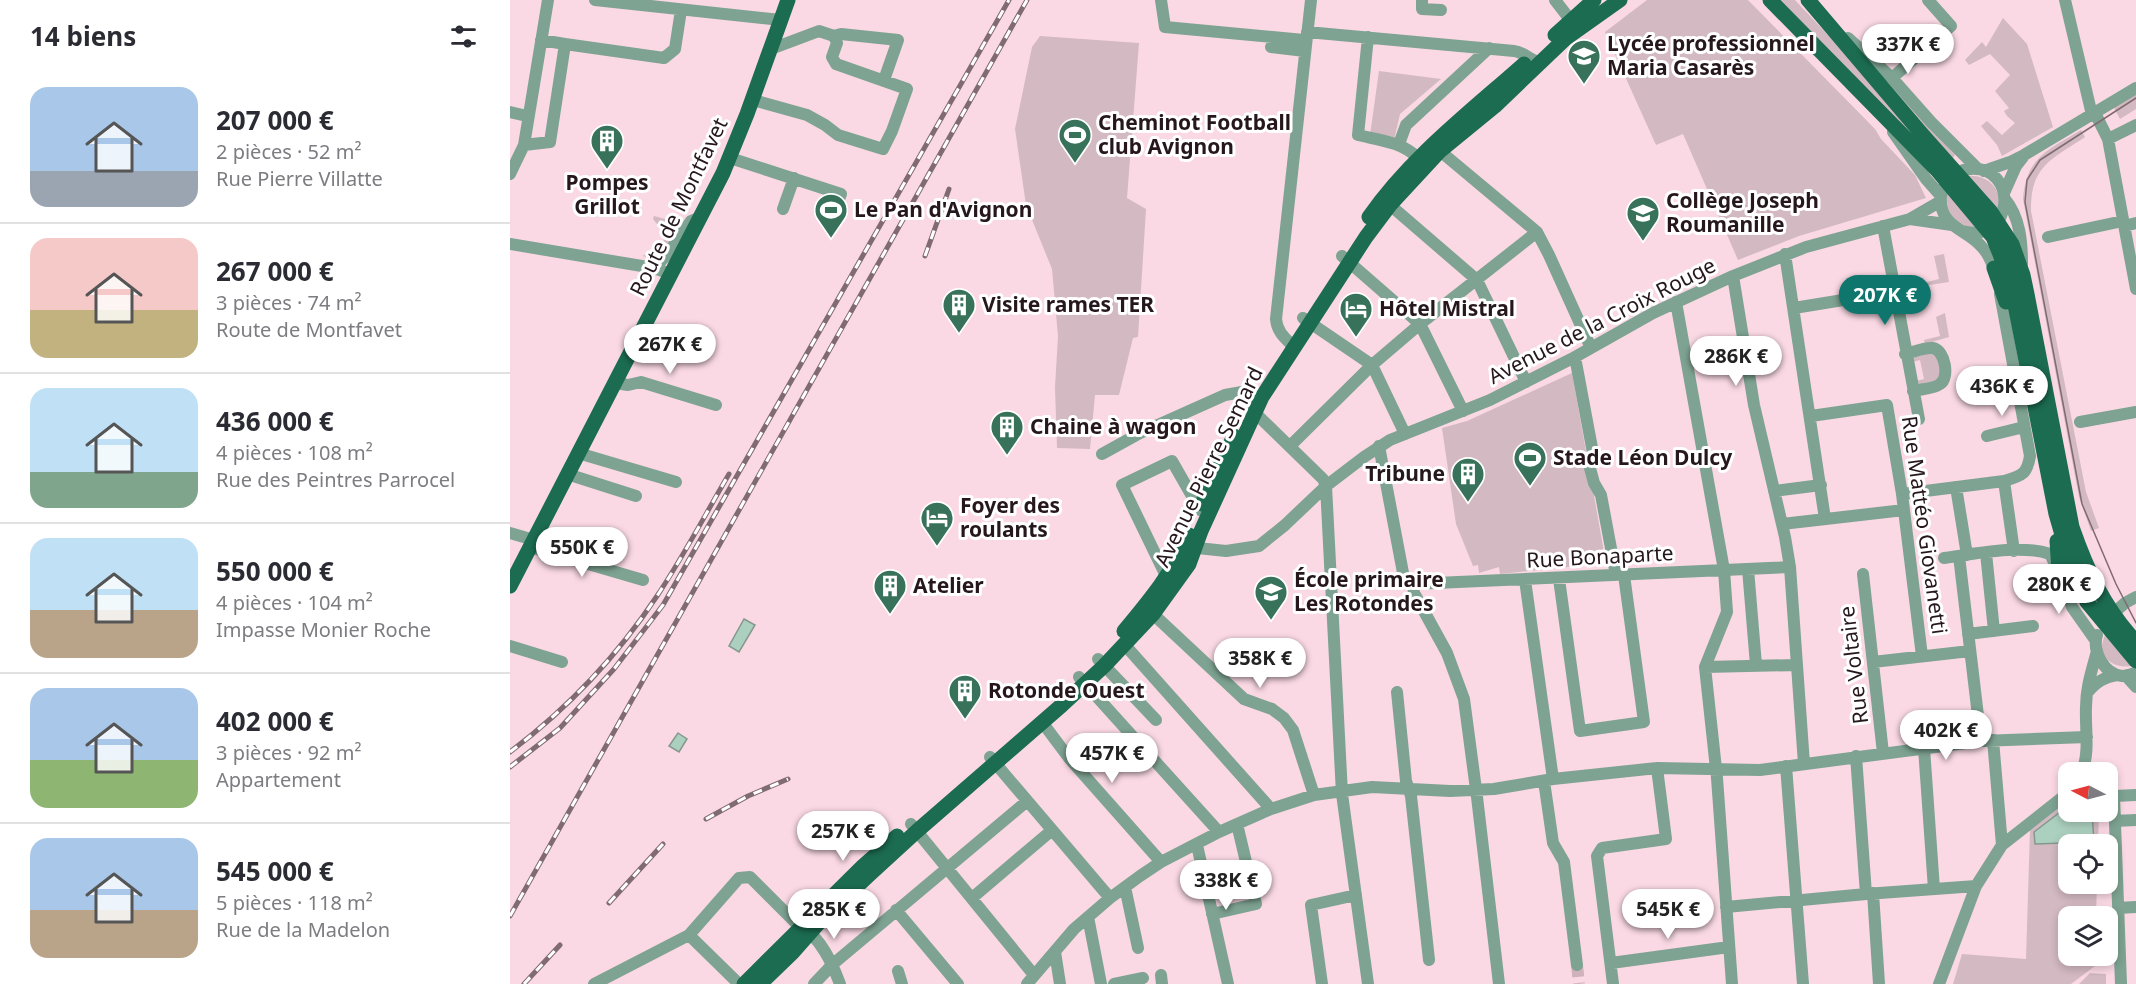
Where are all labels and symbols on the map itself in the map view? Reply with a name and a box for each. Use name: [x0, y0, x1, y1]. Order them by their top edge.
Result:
pin: 337K €: [1859, 24, 1957, 75]
place label: Lycée professionnel Maria Casarès: [1607, 29, 1815, 81]
school or university icon: Lycée professionnel Maria Casarès: [1566, 38, 1602, 85]
place label: Cheminot Football club Avignon: [1098, 108, 1291, 160]
street label: Route de Montfavet: [623, 112, 734, 300]
sports icon: Cheminot Football club Avignon: [1057, 117, 1093, 164]
building icon: Pompes Grillot: [589, 123, 625, 170]
place label: Pompes Grillot: [566, 168, 649, 220]
place label: Collège Joseph Roumanille: [1666, 186, 1819, 238]
sports icon: Le Pan d'Avignon: [813, 192, 849, 239]
place label: Le Pan d'Avignon: [854, 195, 1032, 223]
school or university icon: Collège Joseph Roumanille: [1625, 195, 1661, 242]
street label: Avenue de la Croix Rouge: [1483, 250, 1720, 390]
pin: 207K €: [1836, 275, 1934, 326]
building icon: Visite rames TER: [941, 287, 977, 334]
place label: Visite rames TER: [982, 290, 1154, 318]
hotel icon: Hôtel Mistral: [1338, 291, 1374, 338]
place label: Hôtel Mistral: [1379, 294, 1515, 322]
pin: 267K €: [621, 324, 719, 375]
pin: 286K €: [1687, 336, 1785, 387]
street label: Avenue Pierre Semard: [1147, 362, 1269, 571]
pin: 436K €: [1953, 366, 2051, 417]
building icon: Chaine à wagon: [989, 409, 1025, 456]
place label: Chaine à wagon: [1030, 412, 1196, 440]
street label: Rue Mattéo Giovanetti: [1896, 414, 1954, 636]
sports icon: Stade Léon Dulcy: [1512, 440, 1548, 487]
place label: Stade Léon Dulcy: [1553, 443, 1732, 471]
building icon: Tribune: [1450, 456, 1486, 503]
place label: Tribune: [1365, 459, 1445, 487]
place label: Foyer des roulants: [960, 491, 1060, 543]
hotel icon: Foyer des roulants: [919, 500, 955, 547]
pin: 550K €: [533, 527, 631, 578]
street label: Rue Bonaparte: [1526, 538, 1674, 574]
pin: 280K €: [2010, 564, 2108, 615]
place label: École primaire Les Rotondes: [1294, 565, 1444, 617]
building icon: Atelier: [872, 568, 908, 615]
place label: Atelier: [913, 571, 984, 599]
school or university icon: École primaire Les Rotondes: [1253, 574, 1289, 621]
street label: Rue Voltaire: [1832, 605, 1874, 726]
pin: 358K €: [1211, 638, 1309, 689]
building icon: Rotonde Ouest: [947, 673, 983, 720]
place label: Rotonde Ouest: [988, 676, 1145, 704]
pin: 402K €: [1897, 710, 1995, 761]
pin: 457K €: [1063, 733, 1161, 784]
north arrow: [2058, 762, 2118, 822]
pin: 257K €: [794, 811, 892, 862]
pin: 338K €: [1177, 860, 1275, 911]
pin: 285K €: [785, 889, 883, 940]
pin: 545K €: [1619, 889, 1717, 940]

